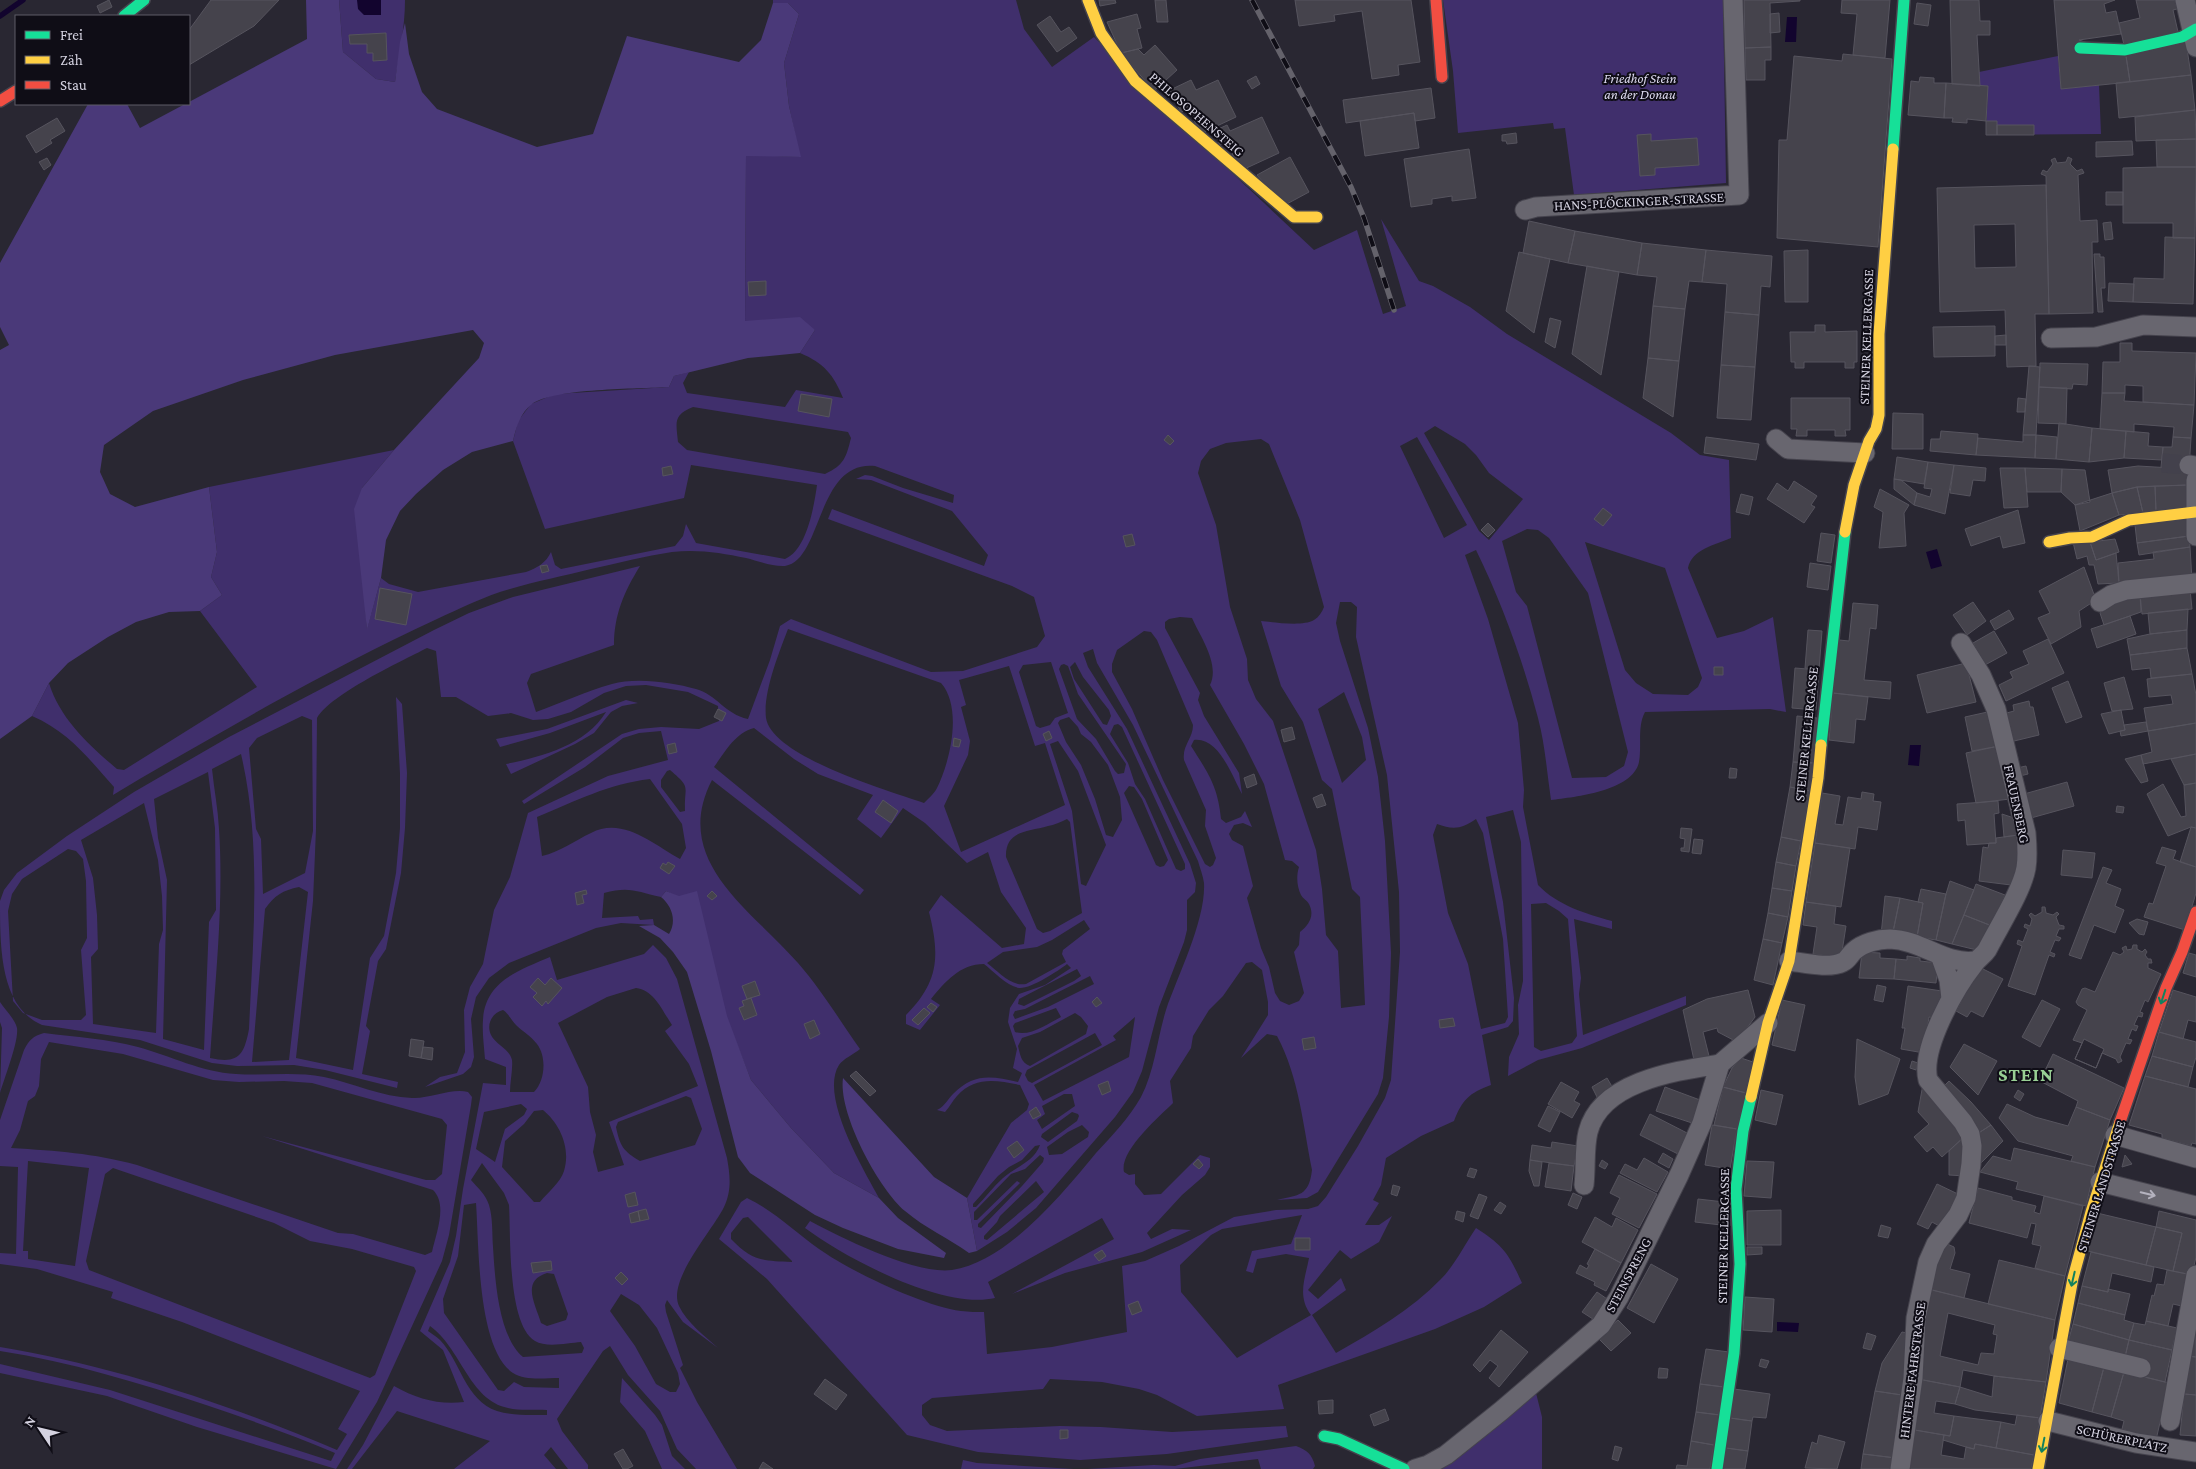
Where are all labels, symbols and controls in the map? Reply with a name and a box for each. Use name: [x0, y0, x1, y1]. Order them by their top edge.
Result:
legend: [15, 15, 190, 105]
text: Frei: [60, 27, 83, 43]
text: Zäh: [60, 52, 83, 68]
street label: PHILOSOPHENSTEIG: [1146, 68, 1248, 160]
park label: Friedhof Stein an der Donau: [1603, 70, 1677, 102]
text: Stau: [60, 77, 87, 93]
street label: HANS-PLÖCKINGER-STRASSE: [1554, 189, 1725, 213]
street label: STEINER KELLERGASSE: [1856, 269, 1876, 405]
street label: STEINER KELLERGASSE: [1791, 665, 1821, 802]
street label: FRAUENBERG: [2001, 763, 2033, 845]
one-way arrow: [2157, 989, 2167, 1005]
district label: STEIN: [1998, 1064, 2054, 1085]
street label: STEINER LANDSTRASSE: [2073, 1118, 2129, 1254]
street label: STEINER KELLERGASSE: [1714, 1168, 1732, 1304]
one-way arrow: [2139, 1190, 2155, 1199]
street label: STEINSPRENG: [1602, 1235, 1654, 1315]
one-way arrow: [2068, 1271, 2077, 1287]
street label: HINTERE FAHRSTRASSE: [1896, 1301, 1928, 1439]
north arrow: [15, 1404, 65, 1454]
text: N: [20, 1413, 39, 1430]
street label: SCHÜRERPLATZ: [2075, 1421, 2169, 1455]
one-way arrow: [2038, 1436, 2047, 1452]

